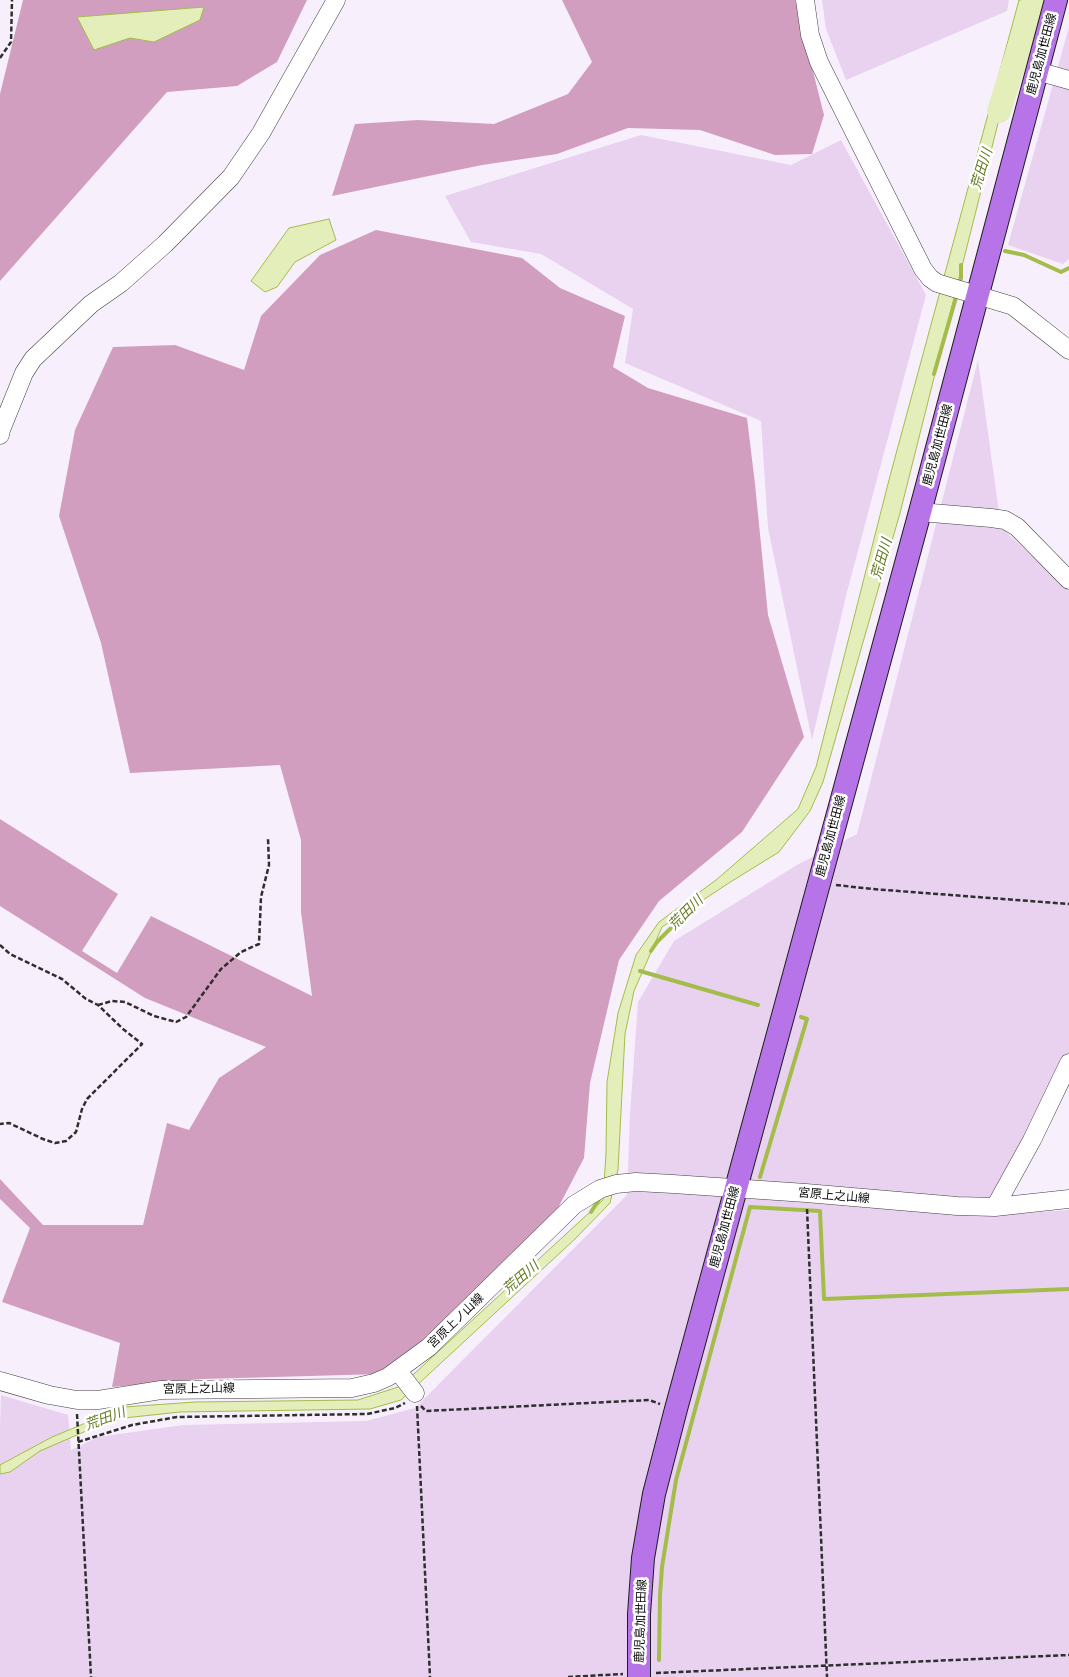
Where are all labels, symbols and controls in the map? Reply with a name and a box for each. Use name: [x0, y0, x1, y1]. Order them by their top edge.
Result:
street label: 鹿児島加世田線: [1024, 12, 1060, 96]
water label: 荒田川: [968, 146, 996, 192]
street label: 鹿児島加世田線: [920, 403, 956, 487]
water label: 荒田川: [868, 536, 896, 582]
street label: 鹿児島加世田線: [813, 794, 849, 878]
water label: 荒田川: [665, 892, 707, 934]
street label: 鹿児島加世田線: [707, 1185, 743, 1269]
street label: 宮原上之山線: [798, 1186, 870, 1206]
water label: 荒田川: [500, 1258, 542, 1298]
street label: 宮原上ノ山線: [425, 1291, 487, 1351]
street label: 宮原上之山線: [163, 1381, 235, 1397]
water label: 荒田川: [82, 1404, 128, 1434]
street label: 鹿児島加世田線: [632, 1579, 650, 1663]

